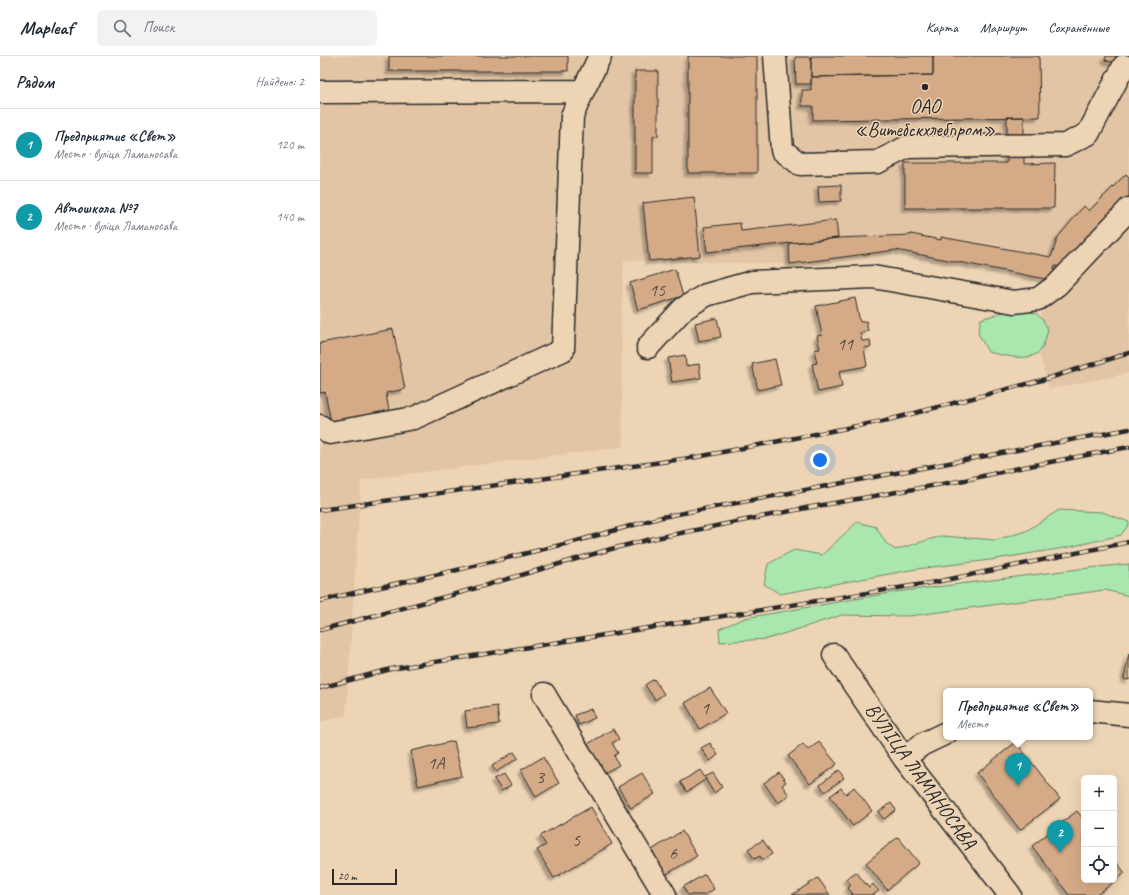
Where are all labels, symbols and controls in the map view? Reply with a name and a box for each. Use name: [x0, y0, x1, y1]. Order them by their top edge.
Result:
search box: [97, 10, 377, 46]
text: Mapleaf: [20, 16, 73, 40]
icon: search: [111, 17, 133, 39]
text: Поиск: [143, 18, 175, 37]
text: Карта: [926, 19, 958, 36]
text: Маршрут: [980, 19, 1026, 36]
text: Сохранённые: [1048, 19, 1109, 36]
text: Рядом: [16, 72, 54, 93]
text: Найдено: 2: [256, 74, 304, 90]
marker: ОАО «Витебскхлебпром»: [920, 82, 930, 92]
place label: ОАО «Витебскхлебпром»: [855, 94, 995, 142]
text: Предприятие «Свет»: [54, 127, 176, 146]
text: 1: [26, 137, 32, 153]
text: 120 m: [276, 137, 304, 153]
text: Место · вуліца Ламаносава: [54, 146, 177, 162]
text: Автошкола №7: [54, 199, 138, 218]
text: 2: [26, 209, 32, 225]
text: 140 m: [276, 209, 304, 225]
text: Место · вуліца Ламаносава: [54, 218, 177, 234]
house number: 15: [649, 279, 666, 301]
house number: 11: [837, 333, 854, 355]
your location: [810, 450, 830, 470]
popup: [943, 688, 1093, 740]
house number: 1: [701, 697, 710, 719]
text: Предприятие «Свет»: [957, 697, 1079, 716]
street label: ВУЛІЦА ЛАМАНОСАВА: [860, 698, 983, 855]
text: Место: [957, 716, 988, 732]
house number: 1А: [427, 752, 446, 774]
pin: 1: [1005, 753, 1031, 786]
house number: 3: [536, 766, 546, 788]
map controls: [1081, 775, 1117, 883]
button: +: [1081, 775, 1117, 811]
button: −: [1081, 811, 1117, 847]
pin: 2: [1047, 820, 1073, 853]
house number: 5: [572, 829, 581, 851]
house number: 6: [669, 842, 678, 864]
button: locate: [1081, 847, 1117, 883]
scale bar: [332, 867, 397, 886]
text: 20 m: [338, 869, 357, 883]

